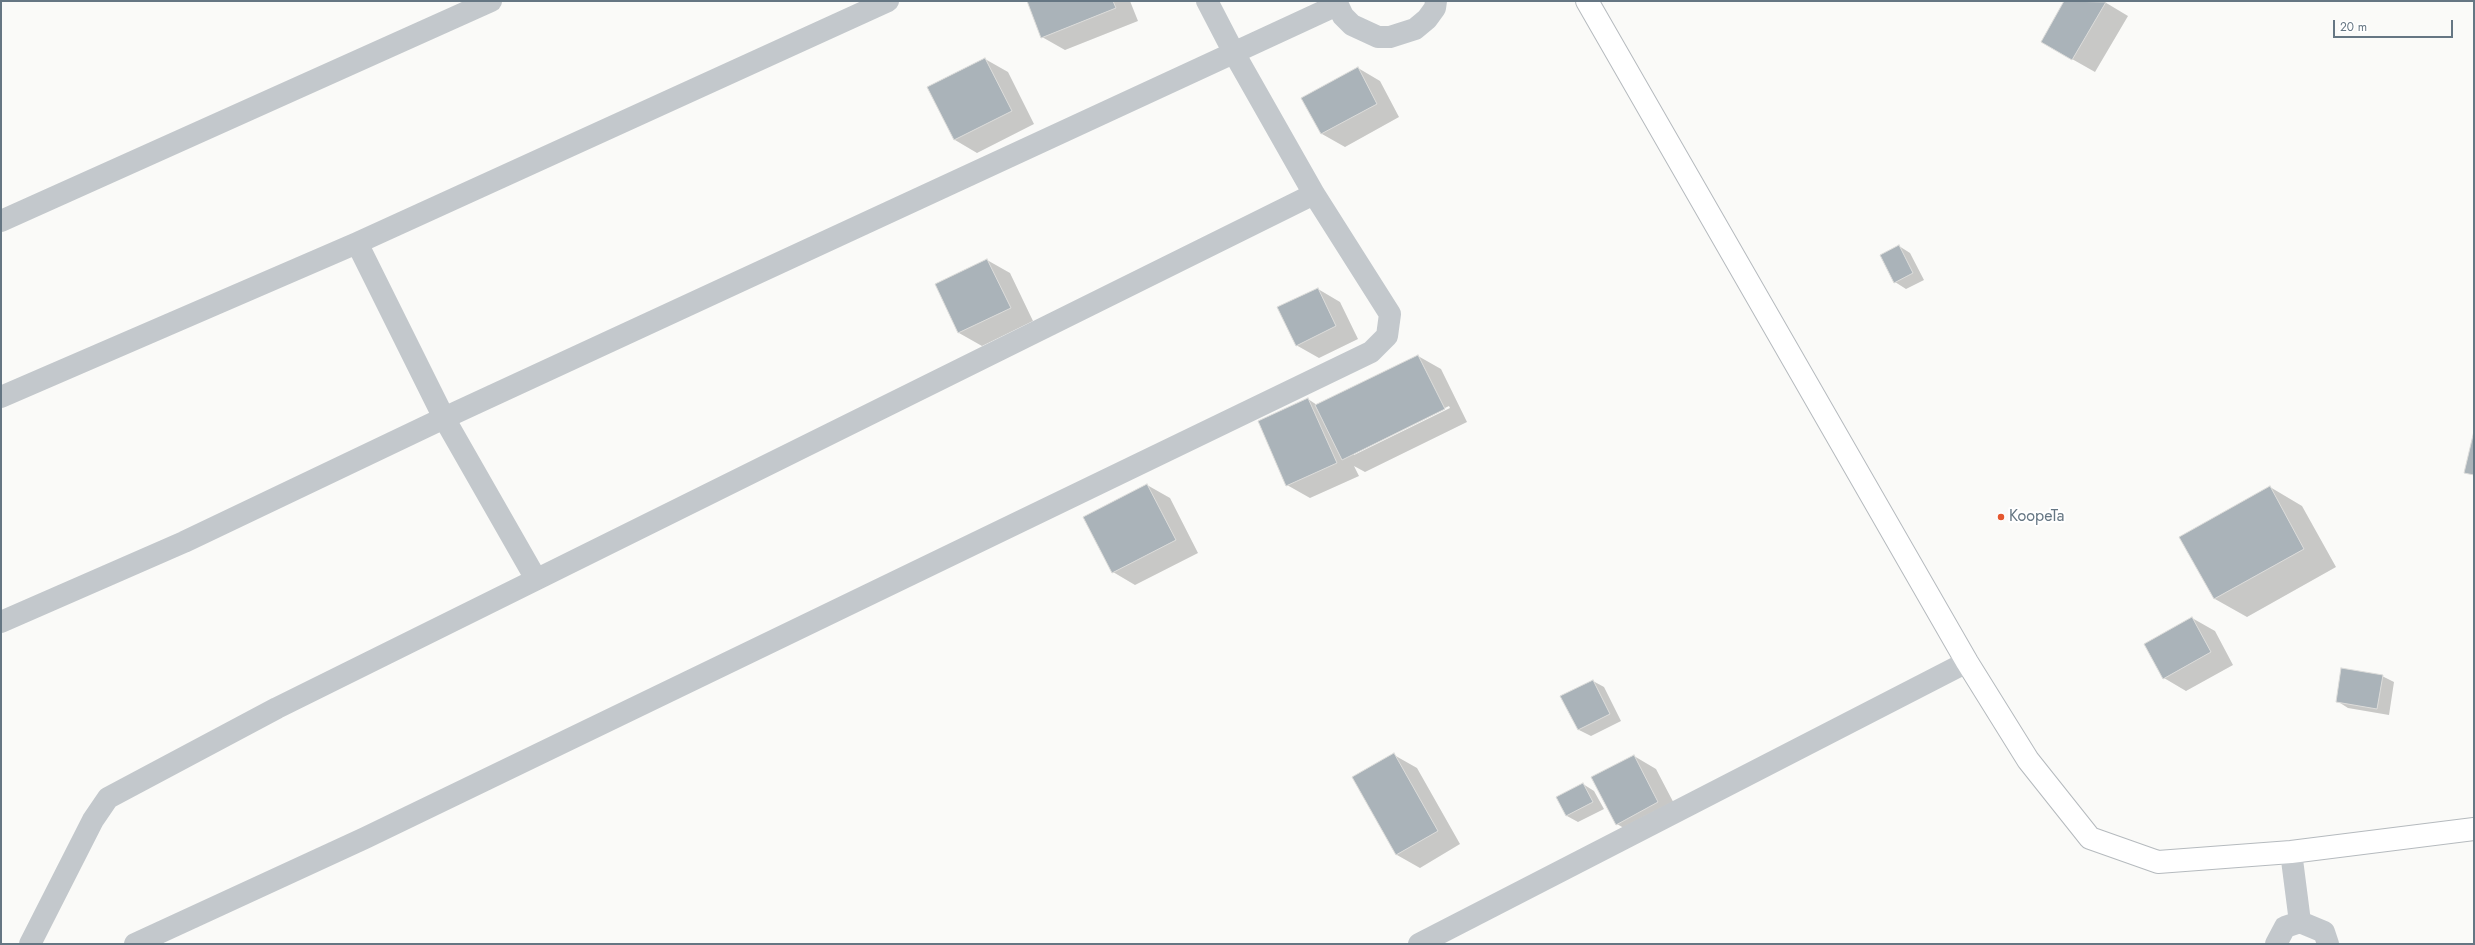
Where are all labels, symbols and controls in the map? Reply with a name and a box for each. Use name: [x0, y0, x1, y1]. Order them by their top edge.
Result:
scale bar: [2335, 12, 2455, 38]
text: 20 m: [2340, 18, 2367, 36]
place label: KoopeTa: [2009, 507, 2064, 527]
marker: KoopeTa: [1996, 512, 2006, 522]

